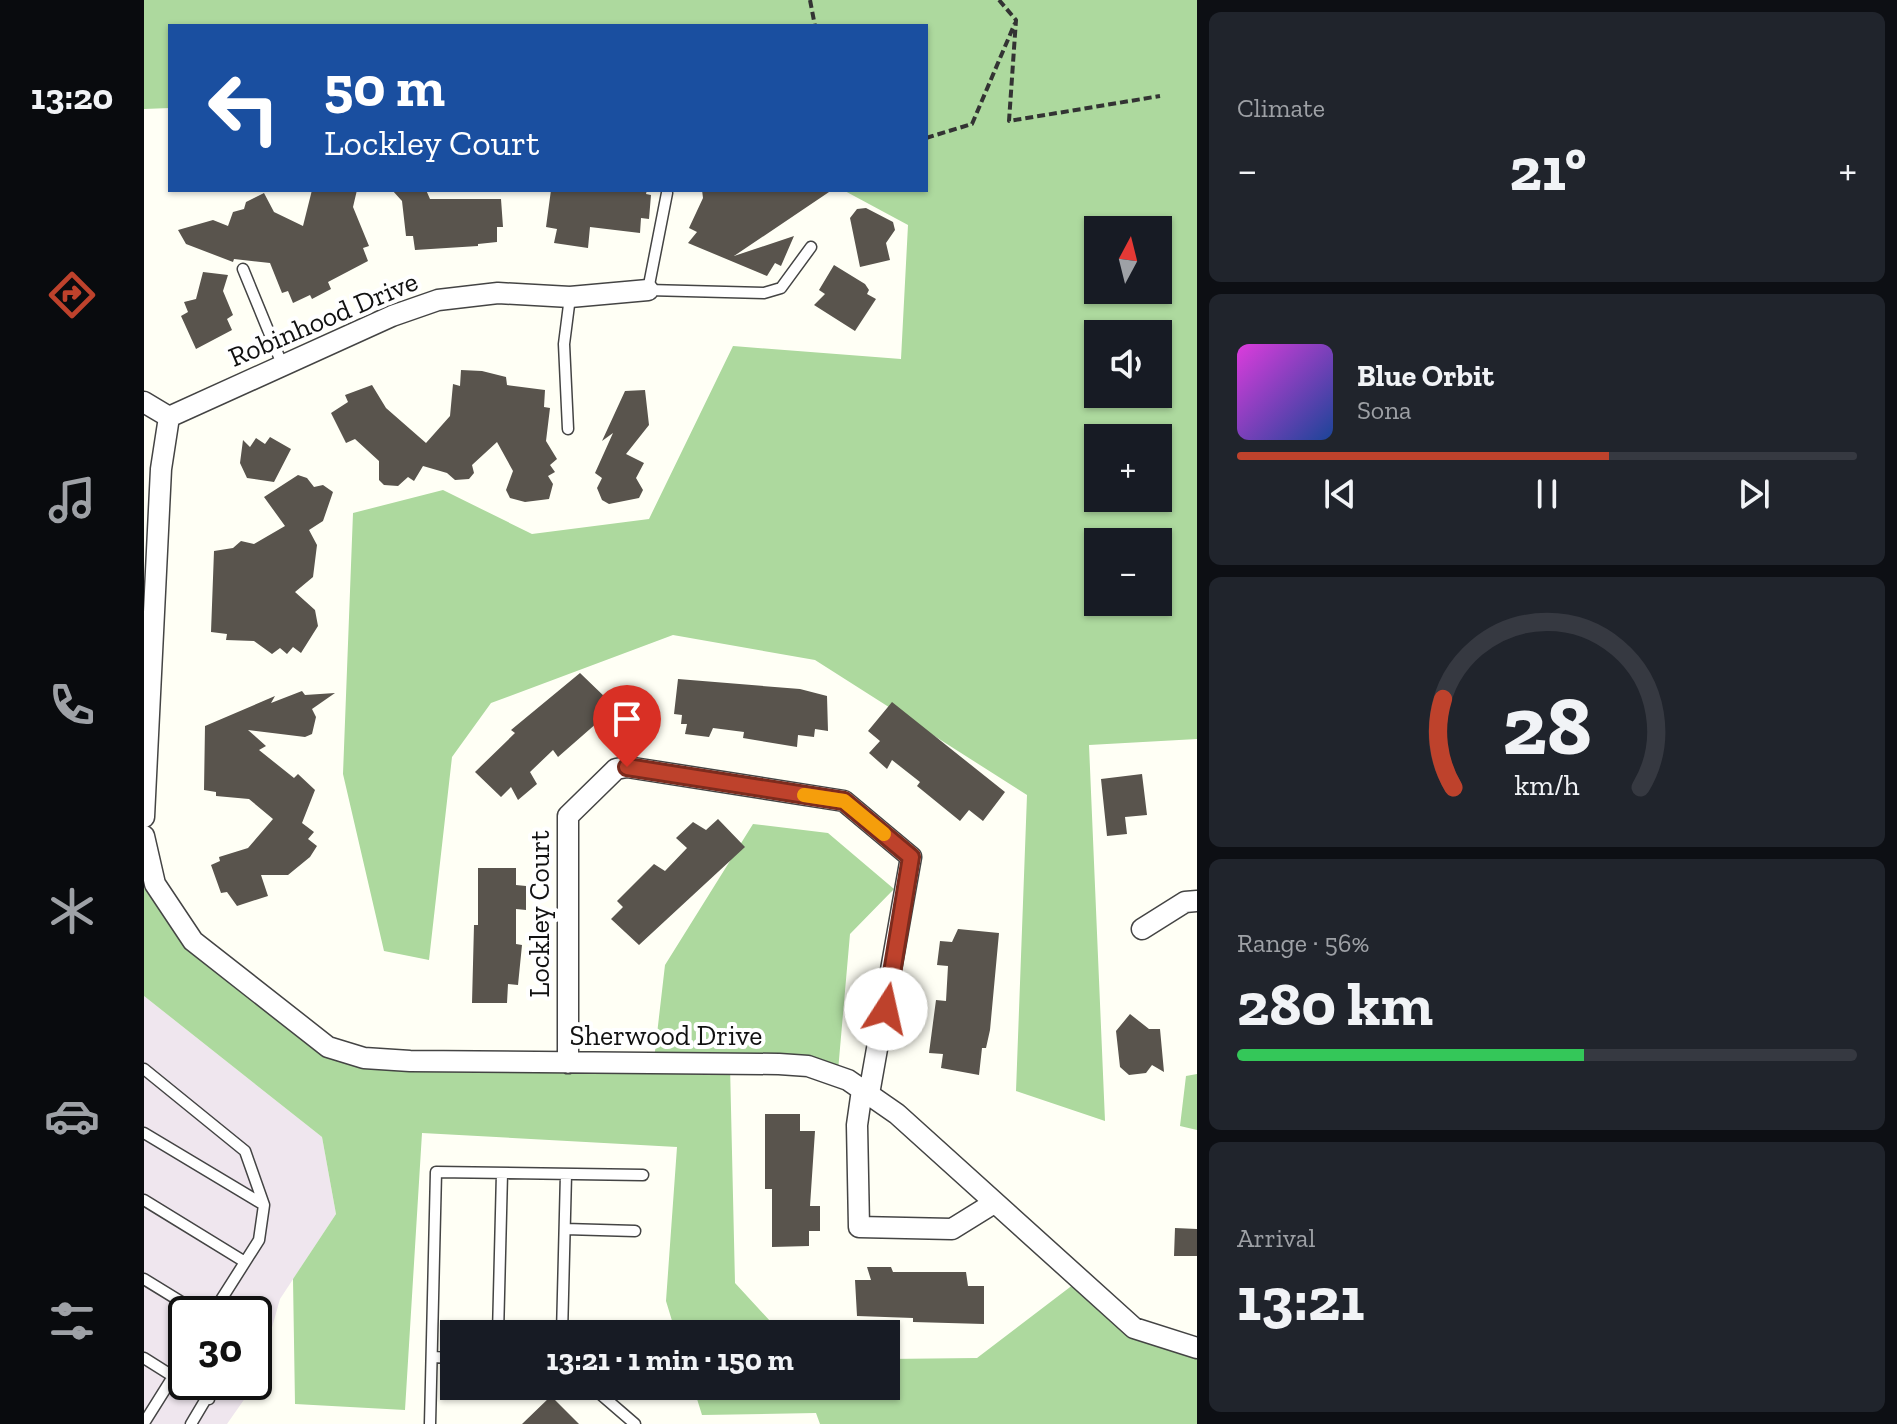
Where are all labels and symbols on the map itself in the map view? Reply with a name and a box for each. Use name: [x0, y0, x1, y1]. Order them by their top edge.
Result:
north arrow: [1084, 216, 1172, 304]
street label: Robinhood Drive: [223, 264, 423, 374]
pin: [593, 685, 661, 767]
street label: Lockley Court: [523, 830, 556, 998]
position arrow: [844, 967, 928, 1051]
street label: Sherwood Drive: [569, 1019, 763, 1052]
speed limit sign: 30: [168, 1296, 272, 1400]

